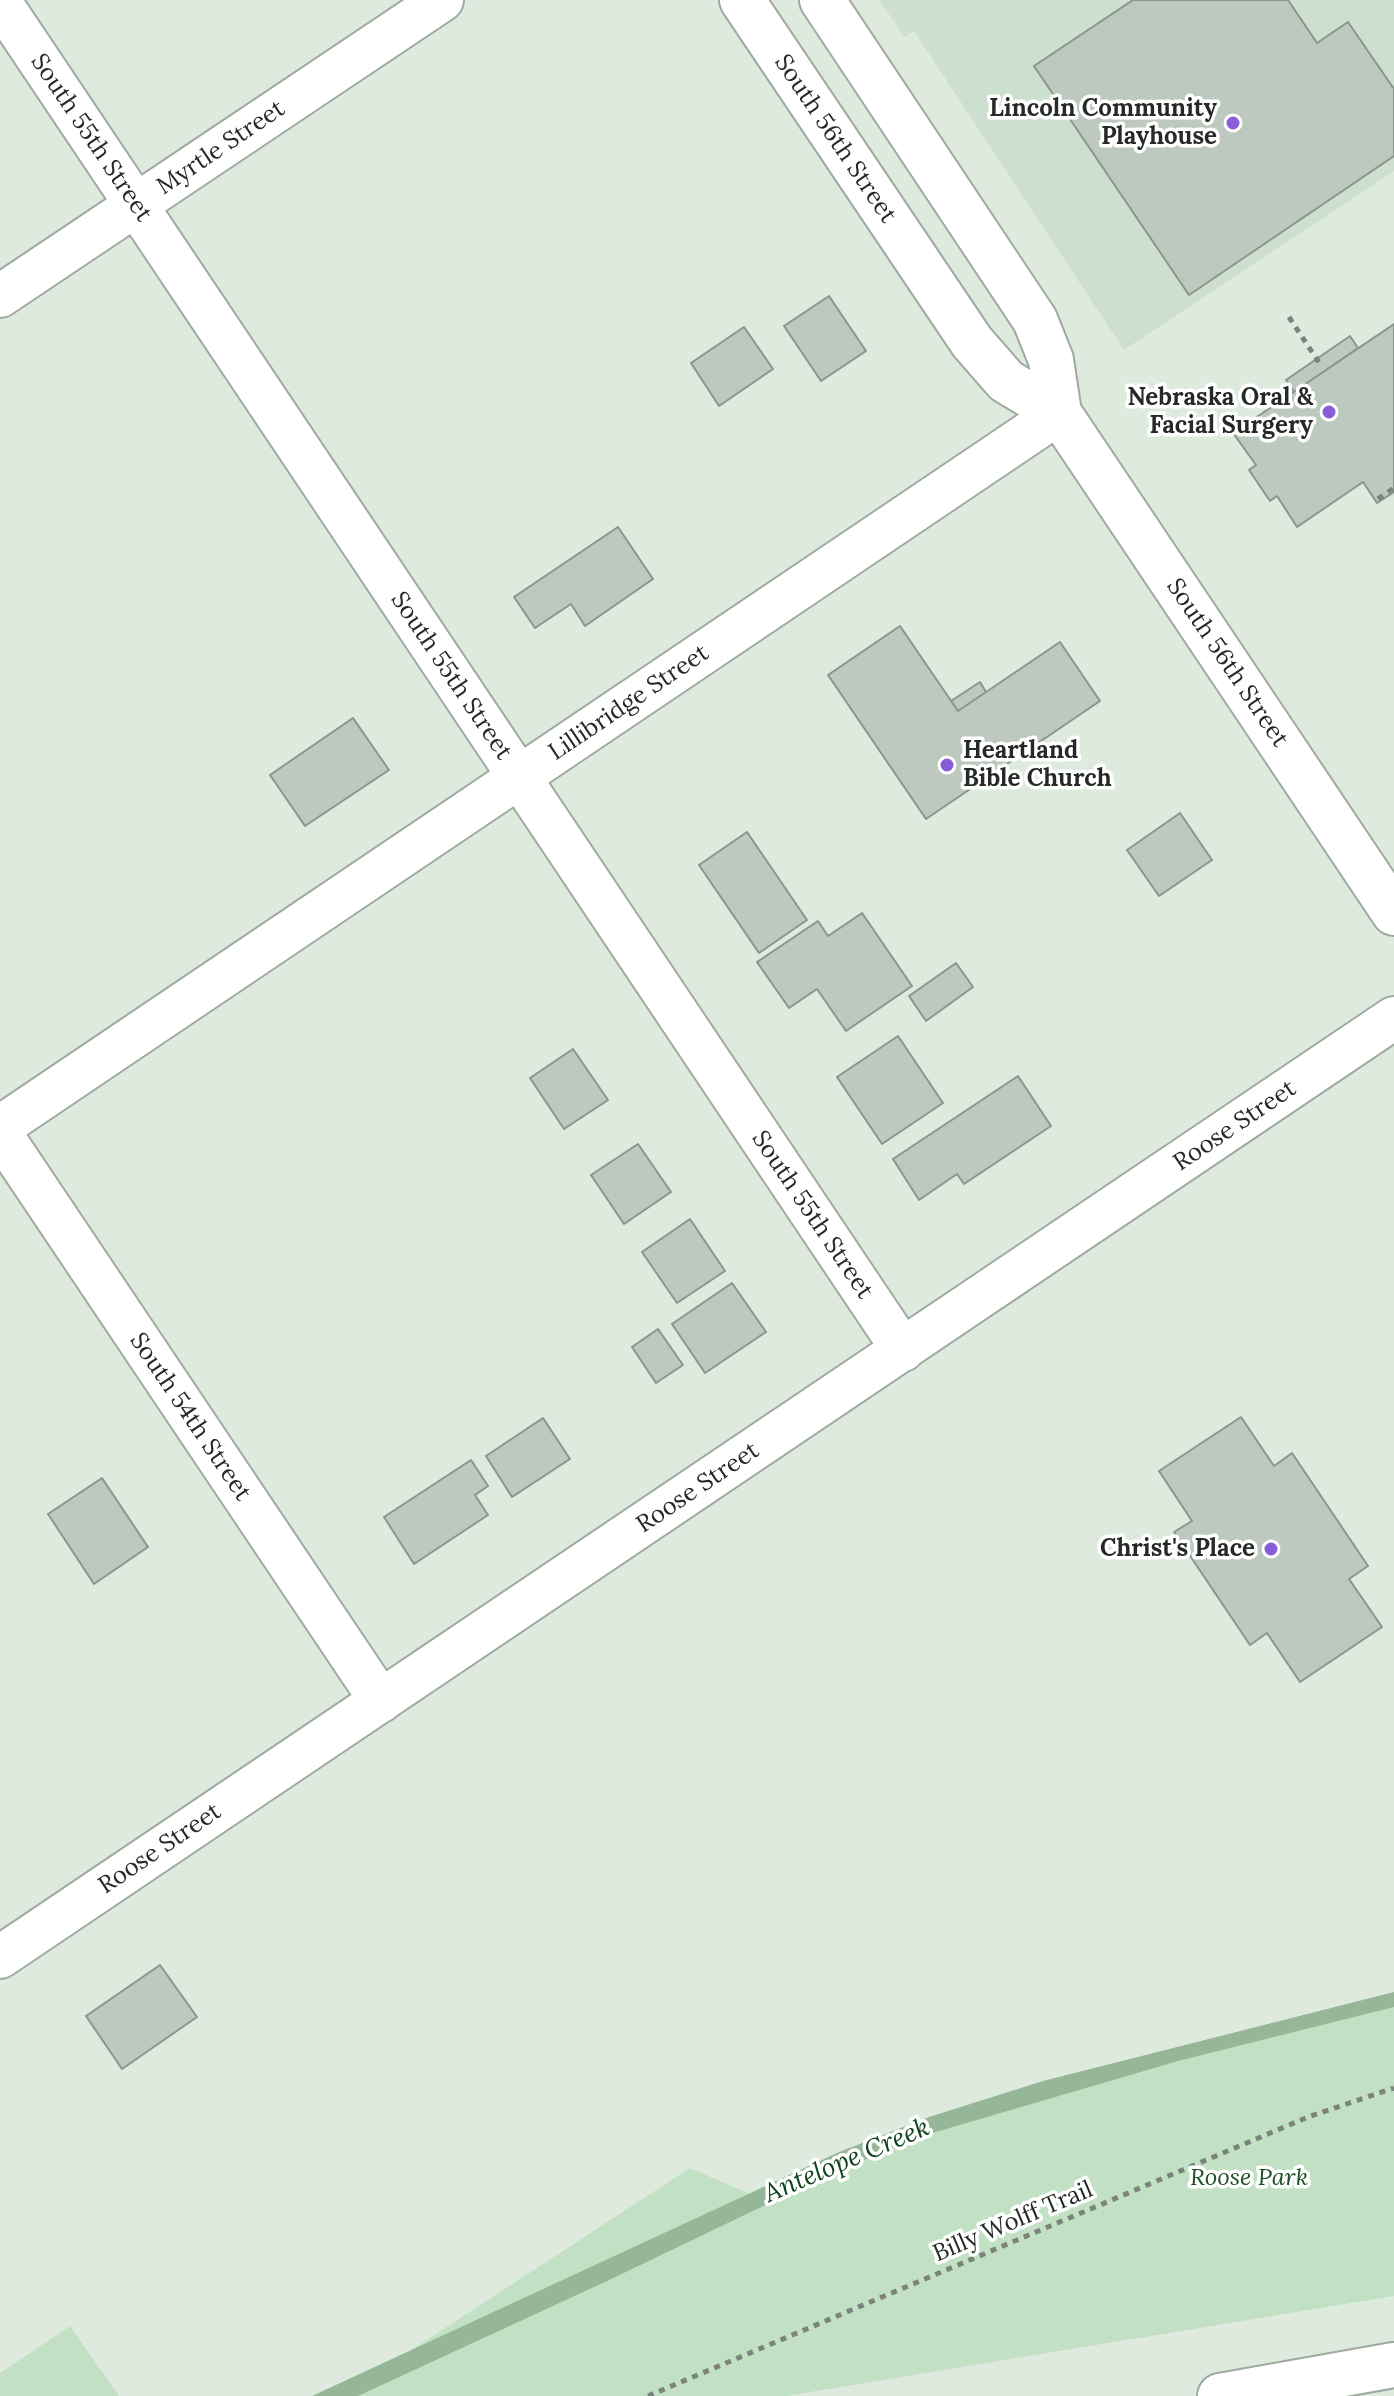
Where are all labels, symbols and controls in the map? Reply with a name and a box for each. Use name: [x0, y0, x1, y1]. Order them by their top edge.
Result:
street label: South 55th Street: [24, 49, 158, 227]
street label: South 56th Street: [768, 49, 902, 229]
street label: Myrtle Street: [152, 95, 290, 201]
place label: Lincoln Community Playhouse: [989, 95, 1217, 151]
marker: Lincoln Community Playhouse: [1224, 114, 1242, 132]
place label: Nebraska Oral & Facial Surgery: [1127, 384, 1313, 440]
marker: Nebraska Oral & Facial Surgery: [1320, 403, 1338, 421]
street label: South 56th Street: [1160, 573, 1294, 753]
street label: South 55th Street: [384, 587, 518, 765]
street label: Lillibridge Street: [544, 639, 714, 767]
place label: Heartland Bible Church: [963, 737, 1112, 793]
marker: Heartland Bible Church: [938, 756, 956, 774]
street label: Roose Street: [1168, 1075, 1302, 1177]
street label: South 55th Street: [745, 1126, 879, 1304]
street label: South 54th Street: [123, 1328, 257, 1506]
street label: Roose Street: [631, 1437, 765, 1539]
place label: Christ's Place: [1100, 1535, 1255, 1563]
marker: Christ's Place: [1262, 1540, 1280, 1558]
street label: Roose Street: [93, 1798, 227, 1900]
water label: Antelope Creek: [760, 2112, 934, 2210]
park label: Roose Park: [1190, 2164, 1308, 2192]
street label: Billy Wolff Trail: [929, 2175, 1097, 2269]

